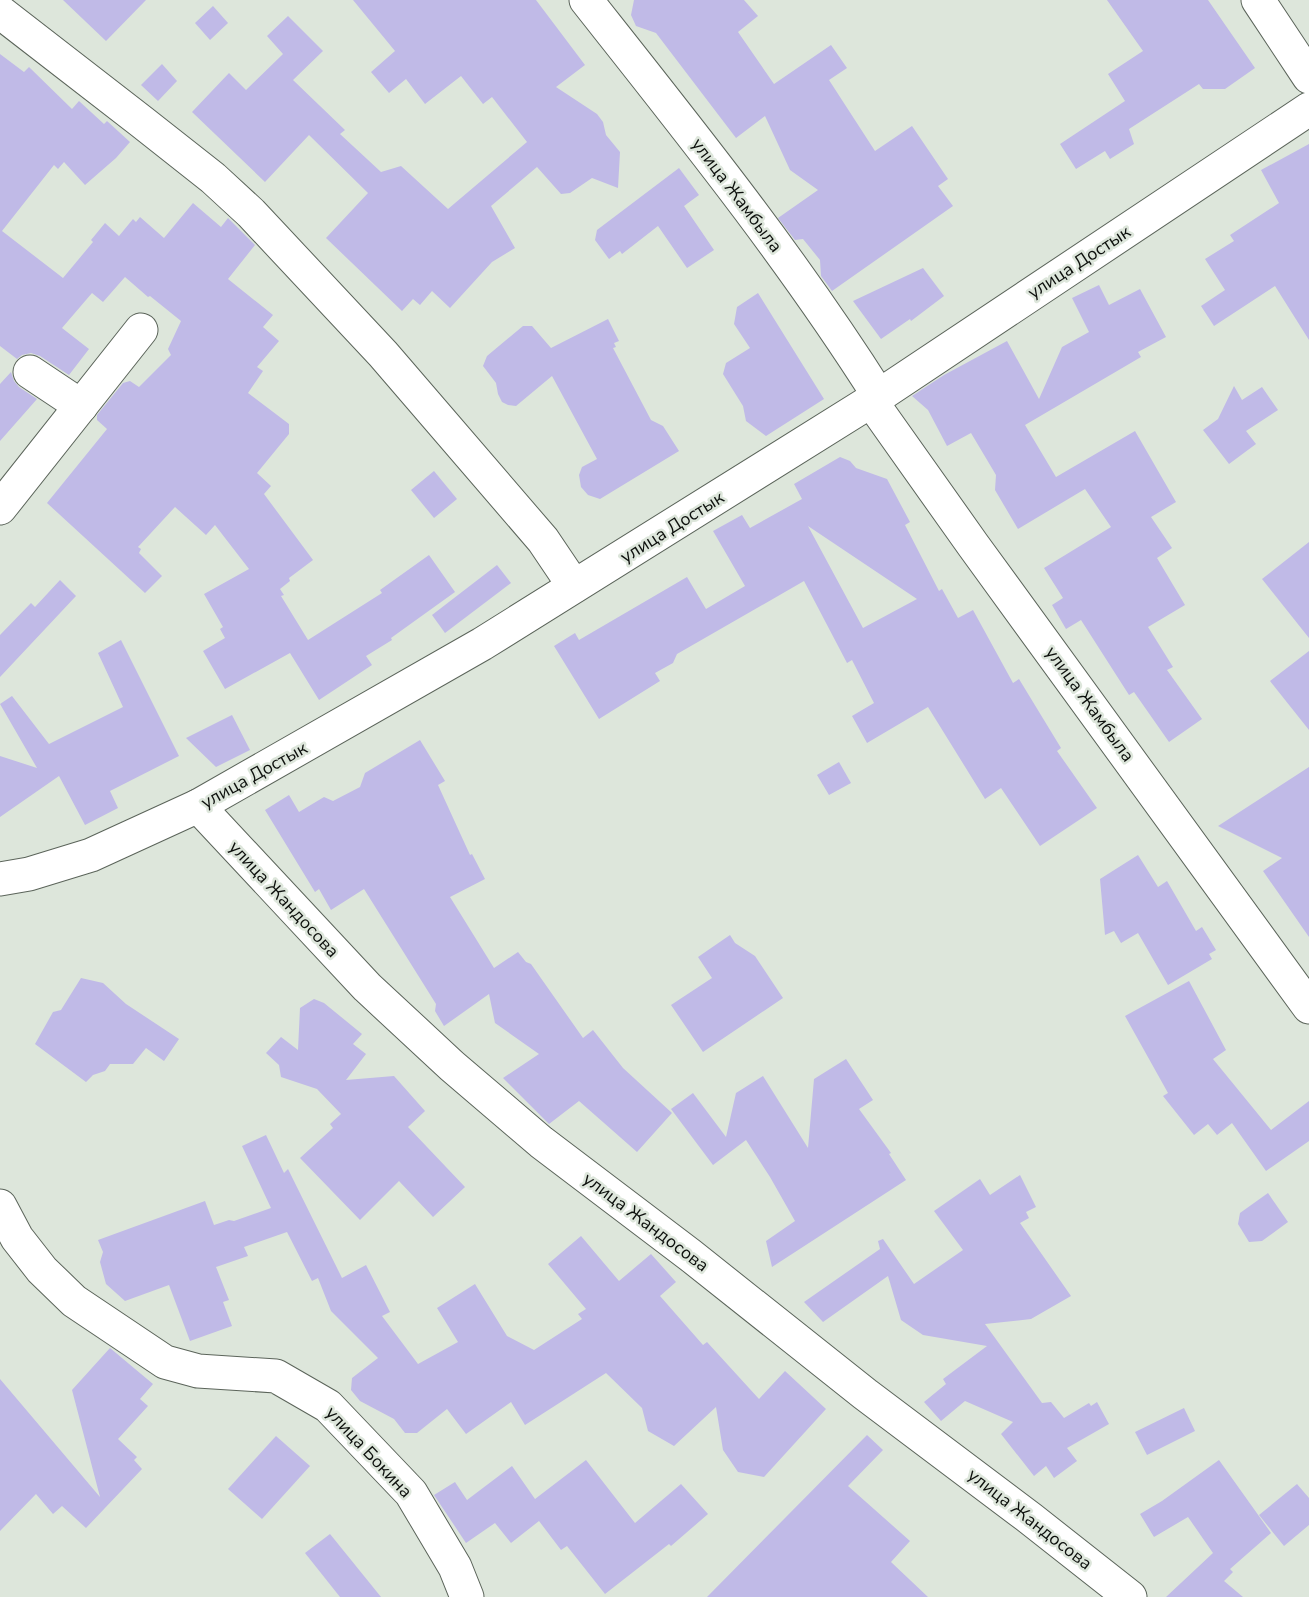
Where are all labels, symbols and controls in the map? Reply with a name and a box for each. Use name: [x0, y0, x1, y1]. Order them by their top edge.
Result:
street label: улица Жамбыла: [686, 133, 788, 257]
street label: улица Достык: [1023, 219, 1136, 304]
street label: улица Достык: [616, 485, 729, 568]
street label: улица Жамбыла: [1040, 641, 1140, 767]
street label: улица Достык: [197, 736, 312, 814]
street label: улица Жандосова: [224, 835, 344, 963]
street label: улица Жандосова: [578, 1167, 714, 1277]
street label: улица Бокина: [320, 1401, 418, 1503]
street label: улица Жандосова: [963, 1463, 1097, 1575]

